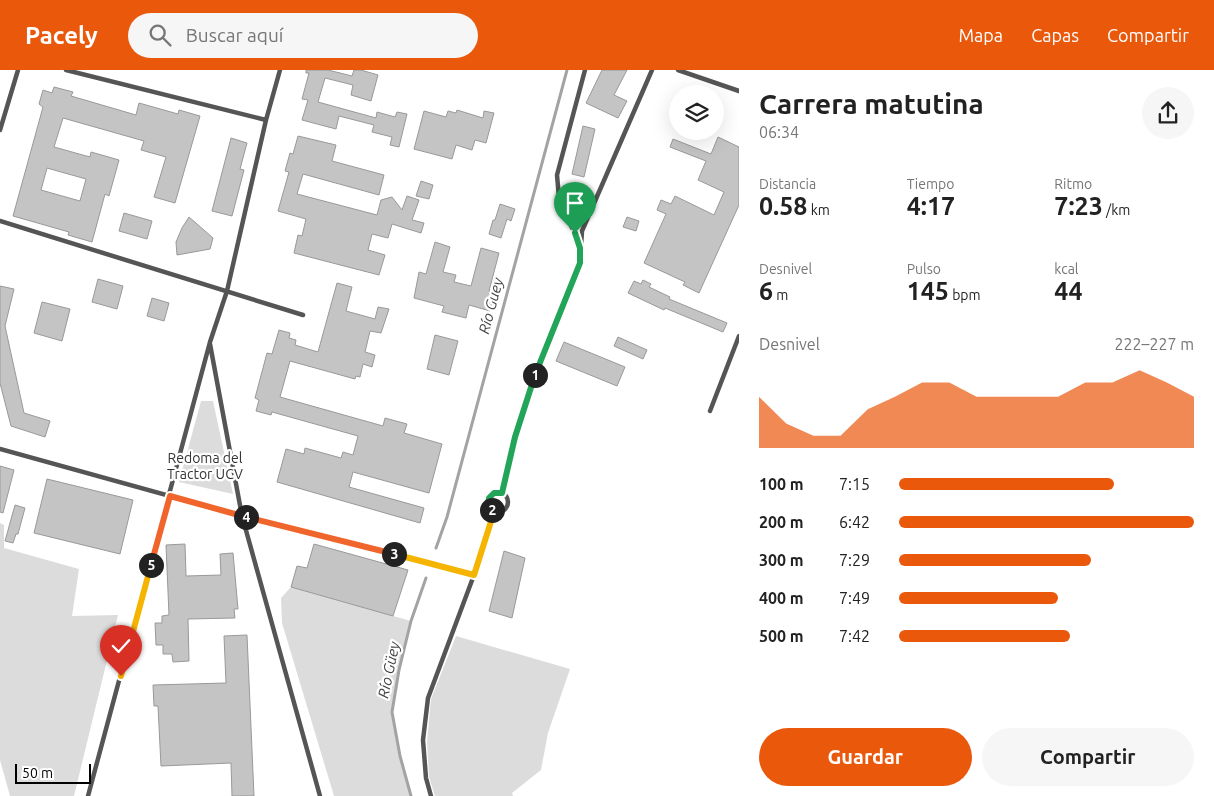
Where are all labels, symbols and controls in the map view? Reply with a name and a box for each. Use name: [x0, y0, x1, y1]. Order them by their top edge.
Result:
search box: [128, 13, 478, 58]
icon: search: [146, 21, 174, 49]
text: Pacely: [25, 22, 98, 49]
text: Buscar aquí: [186, 24, 283, 46]
text: Mapa: [958, 25, 1003, 45]
text: Capas: [1031, 25, 1079, 45]
text: Compartir: [1107, 25, 1189, 45]
map controls: [669, 85, 724, 140]
button: layers: [669, 85, 724, 140]
button: share: [1142, 87, 1194, 139]
text: Carrera matutina: [759, 88, 984, 119]
text: 06:34: [759, 123, 799, 141]
text: Distancia: [759, 176, 816, 192]
text: Tiempo: [907, 176, 954, 192]
text: Ritmo: [1054, 176, 1092, 192]
pin: [554, 182, 596, 233]
icon: arrive: [561, 189, 589, 217]
text: 0.58: [759, 192, 807, 220]
text: 4:17: [907, 192, 955, 220]
text: 7:23: [1054, 192, 1103, 220]
text: km: [807, 202, 830, 218]
text: /km: [1103, 202, 1130, 218]
text: Desnivel: [759, 261, 812, 277]
text: Pulso: [907, 261, 941, 277]
text: kcal: [1054, 261, 1079, 277]
water label: Río Guey: [475, 275, 506, 336]
text: 6: [759, 277, 773, 305]
text: 145: [907, 277, 949, 305]
text: 44: [1054, 277, 1083, 305]
text: m: [773, 287, 788, 303]
text: bpm: [949, 287, 981, 303]
text: Desnivel: [759, 335, 820, 353]
text: 222–227 m: [1114, 335, 1194, 353]
pin: 1: [522, 362, 548, 388]
text: 1: [532, 367, 539, 383]
park label: Redoma del Tractor UCV: [167, 450, 243, 482]
text: 100 m: [759, 475, 804, 493]
text: 7:15: [839, 475, 870, 493]
pin: 2: [480, 498, 504, 522]
text: 2: [489, 502, 496, 518]
pin: 4: [234, 504, 258, 530]
text: 4: [243, 509, 250, 525]
text: 200 m: [759, 513, 804, 531]
text: 6:42: [839, 513, 870, 531]
pin: 3: [382, 542, 406, 566]
text: 3: [391, 546, 398, 562]
text: 300 m: [759, 551, 804, 569]
text: 7:29: [839, 551, 870, 569]
pin: 5: [138, 552, 164, 578]
text: 5: [148, 557, 155, 573]
text: 400 m: [759, 589, 804, 607]
text: 7:49: [839, 589, 870, 607]
pin: [100, 625, 142, 676]
text: 500 m: [759, 627, 804, 645]
text: 7:42: [839, 627, 870, 645]
icon: check: [107, 632, 135, 660]
water label: Río Güey: [374, 639, 403, 700]
button: Guardar: [759, 728, 972, 786]
button: Compartir: [982, 728, 1194, 786]
scale bar: [15, 761, 91, 784]
text: 50 m: [22, 765, 53, 781]

